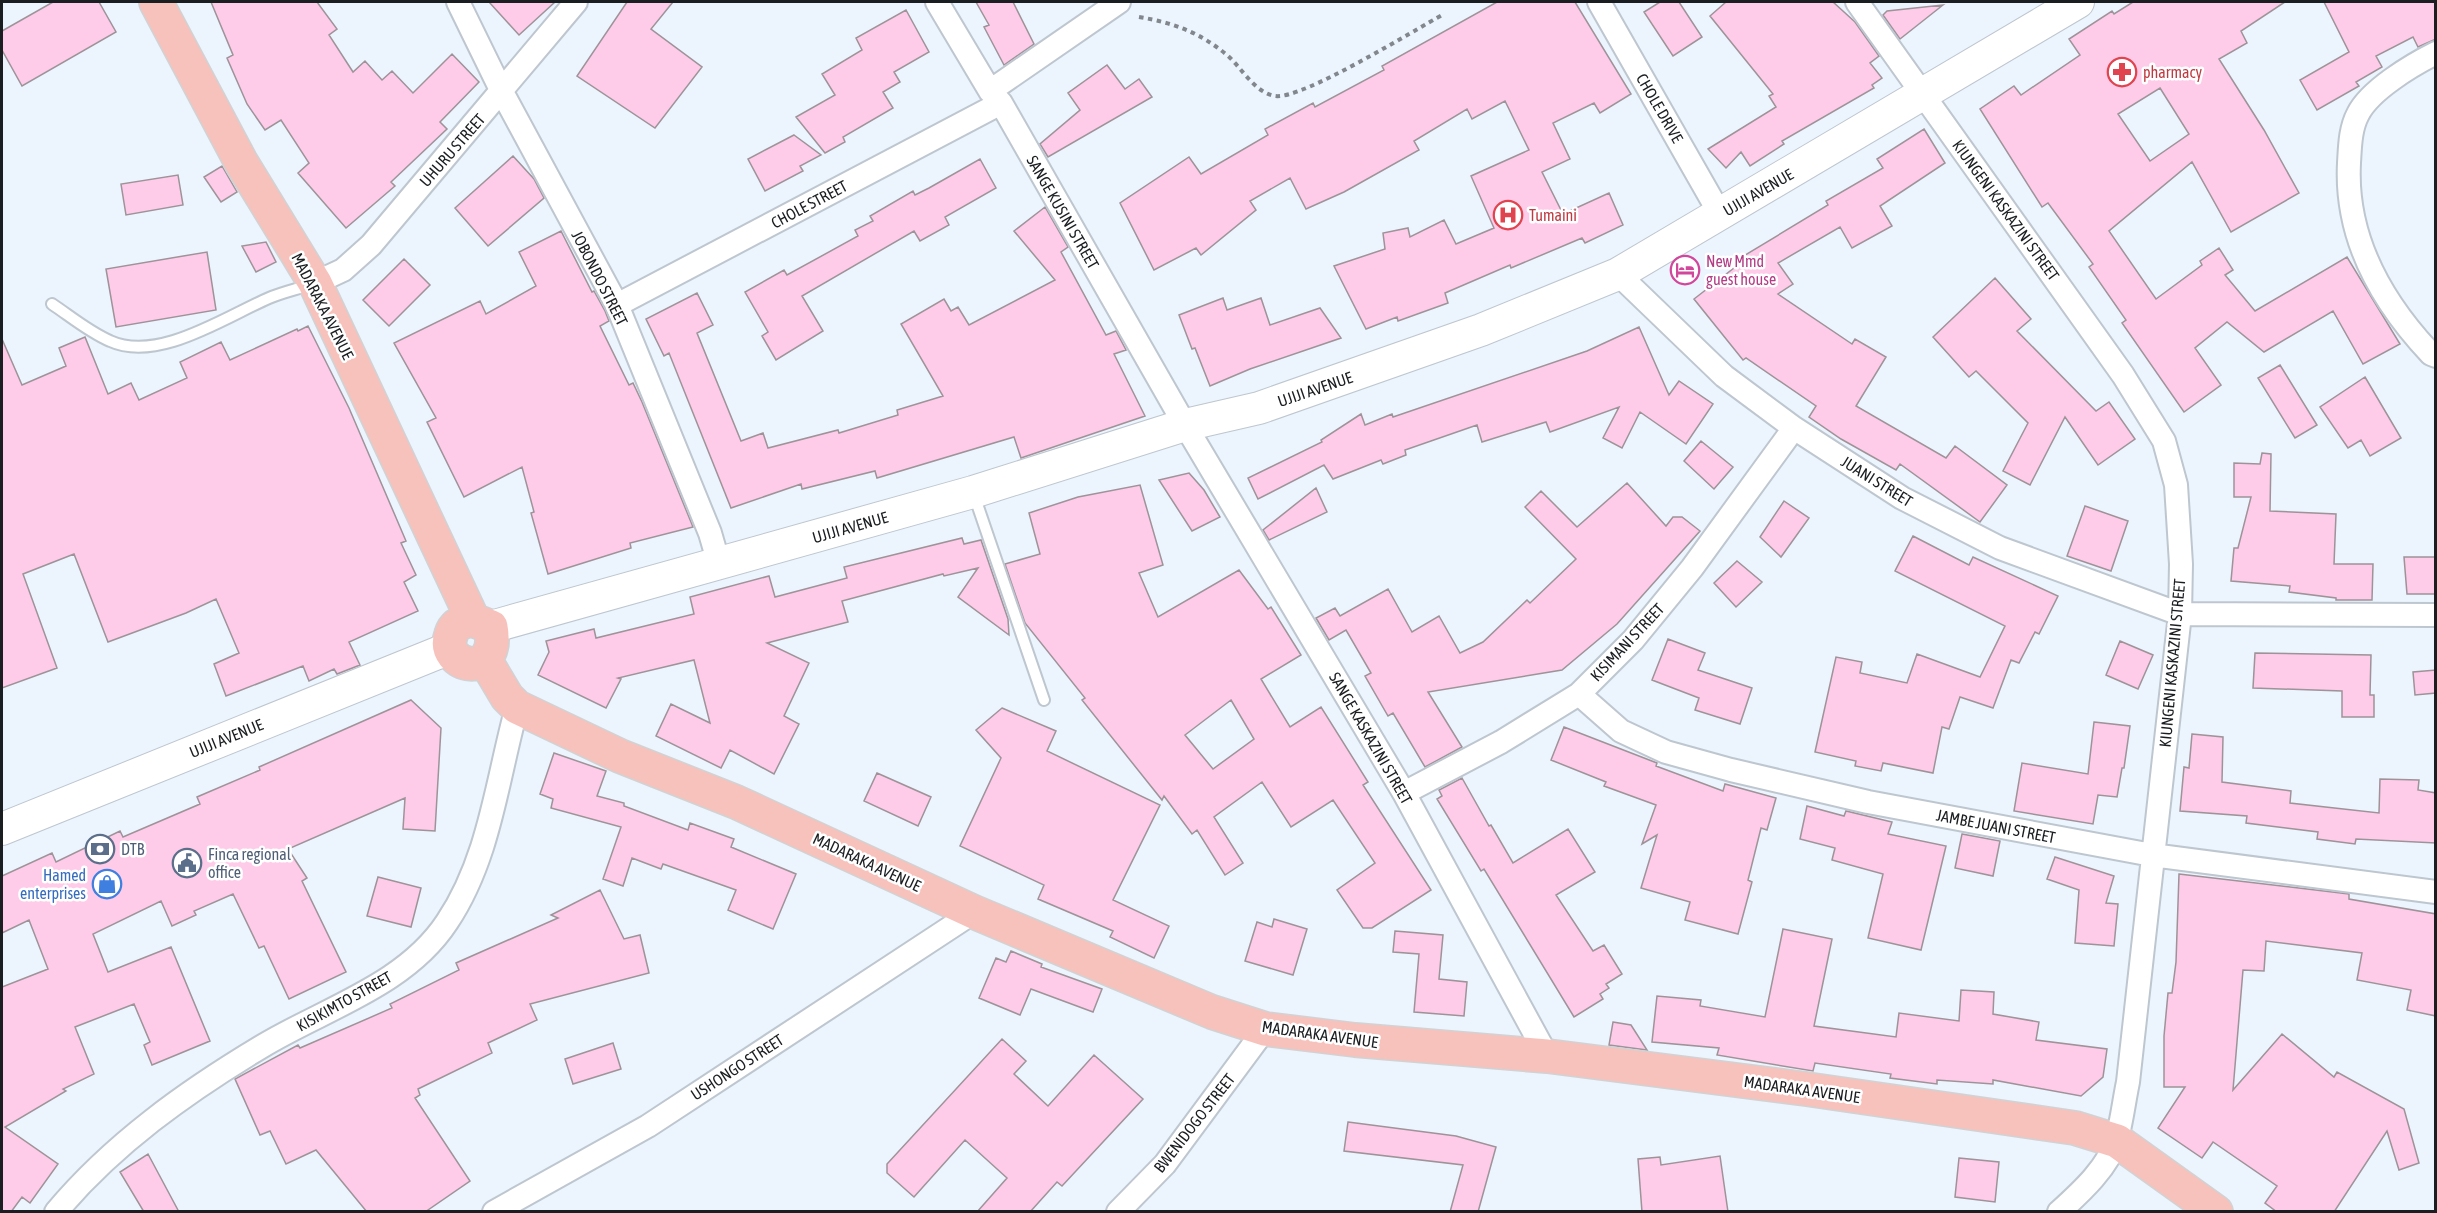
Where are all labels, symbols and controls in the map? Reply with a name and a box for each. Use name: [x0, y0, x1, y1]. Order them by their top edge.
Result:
pharmacy icon: pharmacy: [2106, 56, 2138, 88]
place label: pharmacy: [2143, 63, 2202, 82]
street label: CHOLE DRIVE: [1633, 70, 1687, 146]
street label: UHURU STREET: [416, 110, 488, 190]
street label: KIUNGENI KASKAZINI STREET: [1949, 136, 2063, 284]
street label: SANGE KUSINI STREET: [1023, 152, 1103, 272]
street label: UJIJI AVENUE: [1720, 165, 1796, 219]
street label: CHOLE STREET: [768, 176, 850, 232]
hospital icon: Tumaini: [1492, 199, 1524, 231]
place label: Tumaini: [1529, 206, 1577, 224]
street label: JOBONDO STREET: [568, 228, 632, 328]
street label: MADARAKA AVENUE: [288, 250, 358, 362]
place label: New Mmd guest house: [1706, 252, 1776, 289]
hotel icon: New Mmd guest house: [1669, 254, 1701, 286]
street label: UJIJI AVENUE: [1275, 368, 1355, 410]
street label: JUANI STREET: [1838, 452, 1916, 510]
street label: UJIJI AVENUE: [810, 508, 890, 546]
street label: KIUNGENI KASKAZINI STREET: [2156, 578, 2188, 748]
street label: KISIMANI STREET: [1587, 600, 1667, 684]
street label: SANGE KASKAZINI STREET: [1326, 669, 1416, 807]
street label: UJIJI AVENUE: [187, 715, 266, 761]
street label: JAMBE JUANI STREET: [1935, 806, 2057, 846]
street label: MADARAKA AVENUE: [810, 829, 924, 895]
bank icon: DTB: [84, 833, 116, 865]
place label: DTB: [121, 840, 145, 858]
place label: Finca regional office: [208, 845, 292, 881]
public building icon: Finca regional office: [171, 847, 203, 879]
place label: Hamed enterprises: [20, 866, 86, 903]
shop icon: Hamed enterprises: [91, 868, 123, 900]
street label: KISIKIMTO STREET: [293, 967, 395, 1035]
street label: MADARAKA AVENUE: [1261, 1017, 1379, 1051]
street label: USHONGO STREET: [687, 1030, 787, 1104]
street label: BWENIDOGO STREET: [1150, 1070, 1238, 1176]
street label: MADARAKA AVENUE: [1743, 1072, 1861, 1106]

